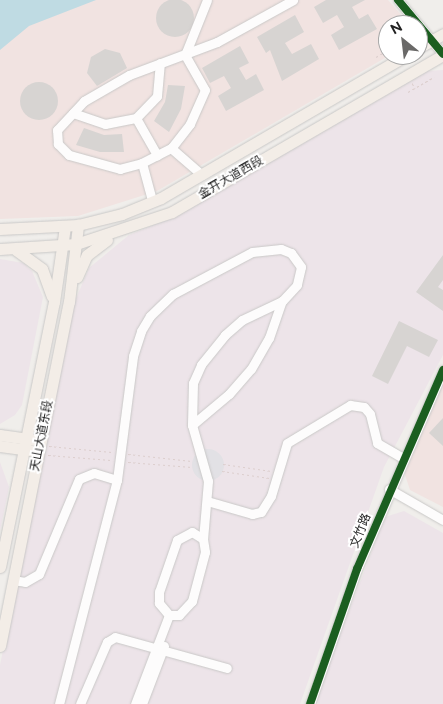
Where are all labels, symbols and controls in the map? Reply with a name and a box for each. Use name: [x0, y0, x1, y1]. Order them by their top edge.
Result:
north arrow: [378, 15, 428, 65]
text: N: [388, 18, 405, 37]
street label: 金开大道西段: [196, 154, 266, 202]
street label: 天山大道东段: [28, 399, 56, 473]
street label: 文竹路: [348, 512, 374, 550]

